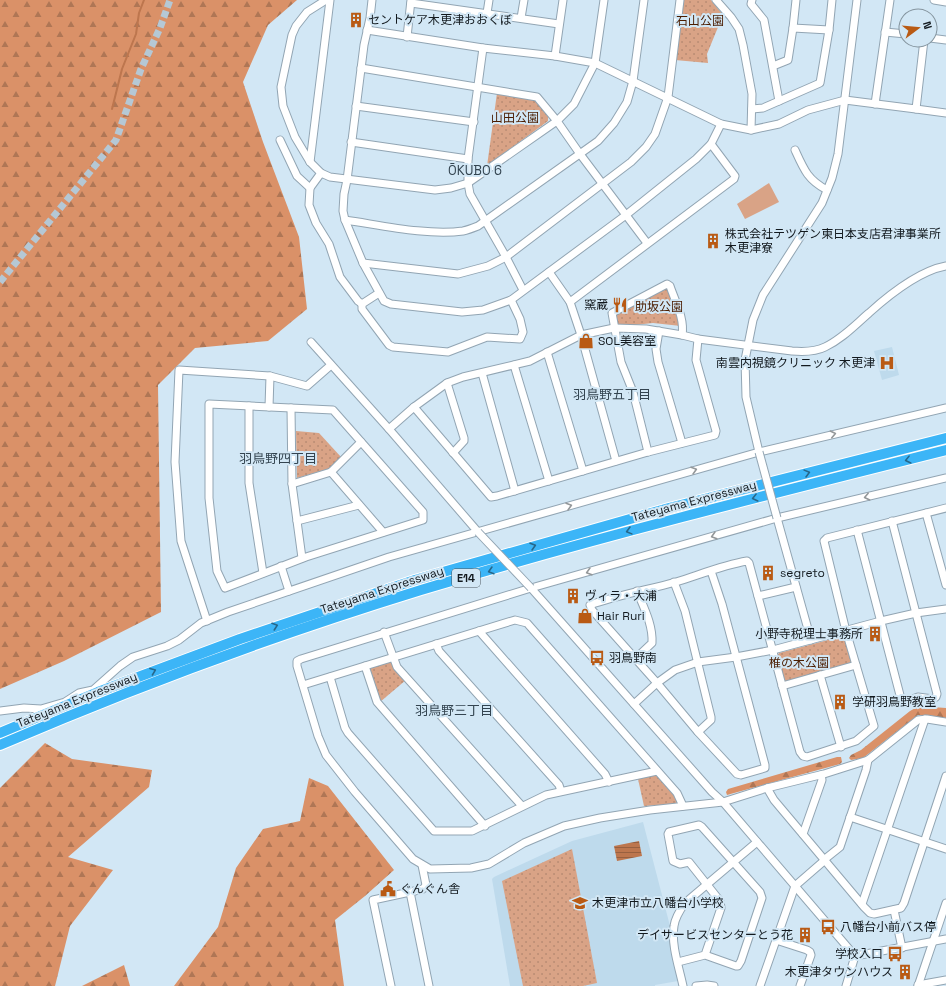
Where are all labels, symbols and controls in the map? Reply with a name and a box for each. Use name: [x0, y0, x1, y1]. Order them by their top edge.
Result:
north arrow: [898, 8, 938, 48]
building icon: セントケア木更津おおくぼ: [347, 11, 365, 29]
place label: セントケア木更津おおくぼ: [368, 12, 512, 28]
park label: 石山公園: [676, 13, 724, 29]
text: N: [920, 20, 935, 31]
park label: 山田公園: [491, 110, 539, 126]
district label: ŌKUBO 6: [448, 162, 502, 179]
place label: 株式会社テツゲン東日本支店君津事業所 木更津寮: [725, 226, 941, 256]
building icon: 株式会社テツゲン東日本支店君津事業所 木更津寮: [704, 232, 722, 250]
restaurant icon: 窯蔵: [611, 296, 629, 314]
place label: 窯蔵: [584, 297, 608, 313]
park label: 助坂公園: [635, 299, 683, 315]
shop icon: SOL美容室: [577, 332, 595, 350]
place label: SOL美容室: [598, 333, 656, 349]
hospital icon: 南雲内視鏡クリニック 木更津: [878, 354, 896, 372]
place label: 南雲内視鏡クリニック 木更津: [716, 355, 875, 371]
district label: 羽鳥野五丁目: [573, 386, 651, 403]
one-way arrow: [830, 431, 836, 439]
district label: 羽鳥野四丁目: [239, 450, 317, 467]
one-way arrow: [905, 455, 911, 463]
one-way arrow: [690, 466, 697, 475]
one-way arrow: [804, 469, 810, 477]
street label: Tateyama Expressway: [630, 477, 758, 525]
one-way arrow: [864, 492, 870, 500]
one-way arrow: [752, 494, 758, 502]
one-way arrow: [565, 502, 572, 511]
one-way arrow: [626, 526, 633, 535]
one-way arrow: [711, 531, 718, 540]
one-way arrow: [529, 542, 536, 551]
street label: Tateyama Expressway: [318, 563, 446, 617]
building icon: segreto: [759, 564, 777, 582]
place label: segreto: [780, 565, 825, 581]
one-way arrow: [487, 566, 494, 575]
one-way arrow: [586, 567, 593, 576]
road number: E14: [452, 569, 480, 587]
building icon: ヴィラ・大浦: [564, 587, 582, 605]
place label: ヴィラ・大浦: [585, 588, 657, 604]
shop icon: Hair Ruri: [576, 607, 594, 625]
place label: Hair Ruri: [597, 608, 645, 624]
one-way arrow: [272, 623, 279, 631]
building icon: 小野寺税理士事務所: [866, 625, 884, 643]
place label: 小野寺税理士事務所: [755, 626, 863, 642]
bus stop icon: 羽鳥野南: [588, 649, 606, 667]
place label: 羽鳥野南: [609, 650, 657, 666]
park label: 椎の木公園: [769, 655, 829, 671]
street label: Tateyama Expressway: [14, 668, 140, 732]
one-way arrow: [150, 668, 157, 676]
building icon: 学研羽鳥野教室: [831, 693, 849, 711]
place label: 学研羽鳥野教室: [852, 694, 936, 710]
district label: 羽鳥野三丁目: [415, 702, 493, 719]
public building icon: ぐんぐん舎: [379, 880, 397, 898]
place label: ぐんぐん舎: [400, 881, 460, 897]
school or university icon: 木更津市立八幡台小学校: [571, 894, 589, 912]
place label: 木更津市立八幡台小学校: [592, 895, 724, 911]
bus stop icon: 八幡台小前バス停: [819, 918, 837, 936]
place label: 八幡台小前バス停: [840, 919, 936, 935]
building icon: デイサービスセンターとう花: [796, 926, 814, 944]
place label: デイサービスセンターとう花: [637, 927, 793, 943]
bus stop icon: 学校入口: [886, 945, 904, 963]
place label: 学校入口: [835, 946, 883, 962]
building icon: 木更津タウンハウス: [896, 963, 914, 981]
place label: 木更津タウンハウス: [785, 964, 893, 980]

